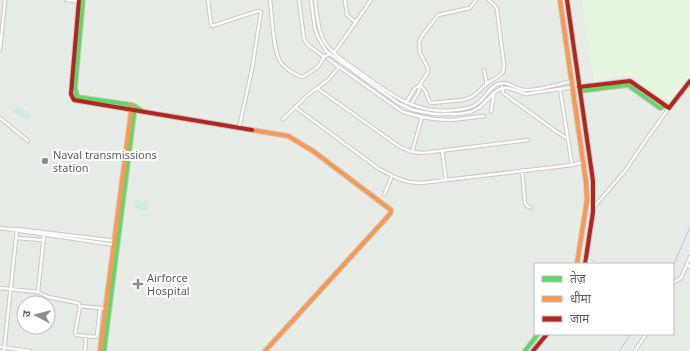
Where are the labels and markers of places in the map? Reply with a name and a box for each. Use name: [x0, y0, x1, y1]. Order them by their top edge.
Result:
place label: Naval transmissions station: [53, 147, 157, 175]
marker: Naval transmissions station: [40, 156, 50, 166]
place label: Airforce Hospital: [147, 270, 190, 298]
marker: Airforce Hospital: [132, 278, 144, 290]

